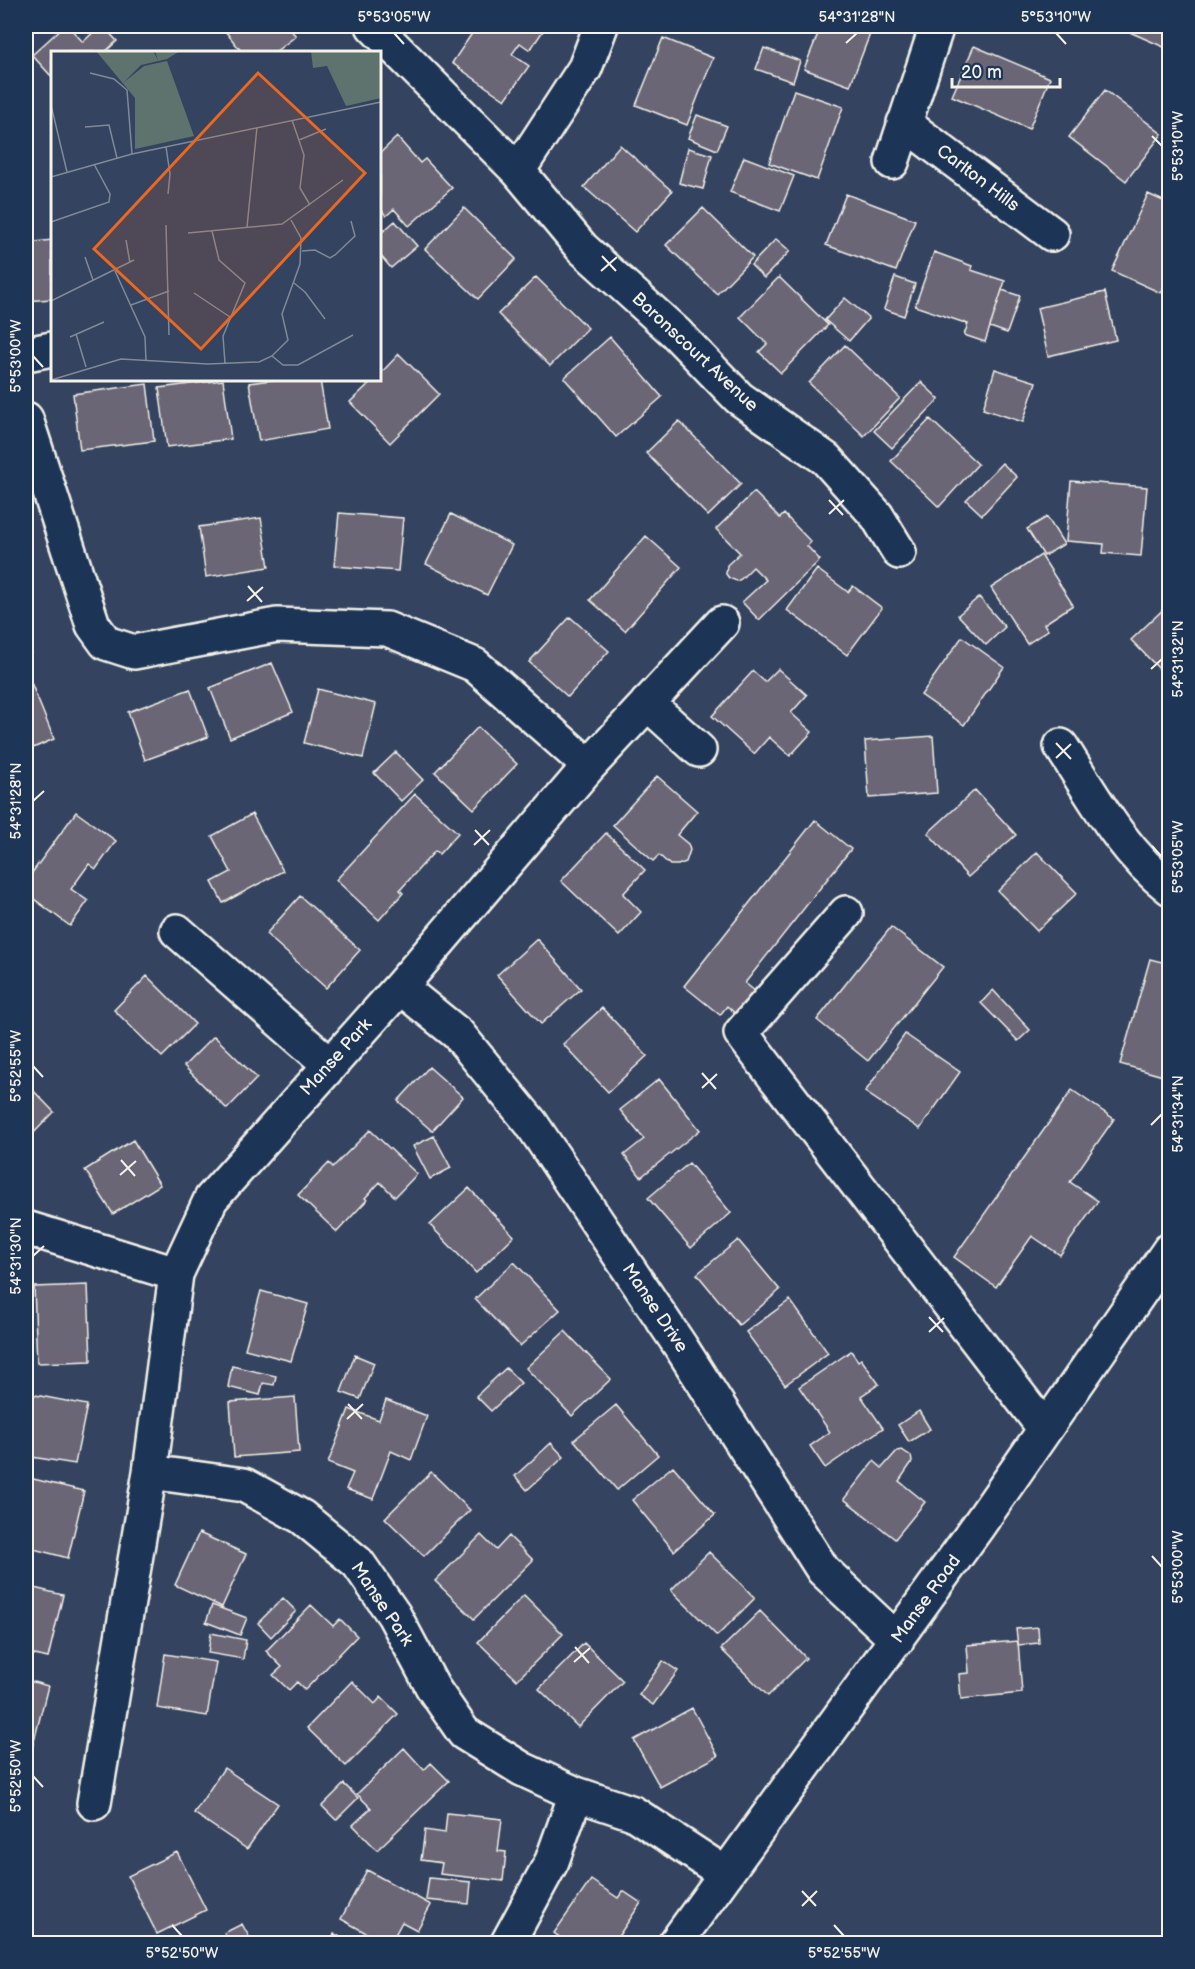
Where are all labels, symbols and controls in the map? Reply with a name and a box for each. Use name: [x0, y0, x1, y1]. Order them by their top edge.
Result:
text: 5°53'05"W: [357, 8, 431, 27]
text: 54°31'28"N: [819, 8, 895, 27]
text: 5°53'10"W: [1021, 8, 1092, 27]
inset map: [51, 51, 381, 381]
scale bar: [952, 51, 1060, 89]
text: 20 m: [961, 62, 1002, 83]
text: 5°53'10"W: [1169, 110, 1188, 181]
street label: Carlton Hills: [933, 140, 1024, 216]
street label: Baronscourt Avenue: [627, 288, 763, 416]
text: 5°53'00"W: [7, 319, 26, 393]
text: 54°31'32"N: [1169, 620, 1188, 698]
text: 54°31'28"N: [7, 763, 26, 839]
text: 5°53'05"W: [1169, 820, 1188, 894]
street label: Manse Park: [296, 1014, 376, 1100]
text: 5°52'55"W: [7, 1029, 26, 1102]
text: 54°31'34"N: [1169, 1075, 1188, 1153]
text: 54°31'30"N: [7, 1217, 26, 1295]
street label: Manse Drive: [618, 1260, 693, 1357]
text: 5°53'00"W: [1169, 1530, 1188, 1604]
street label: Manse Road: [887, 1551, 965, 1647]
street label: Manse Park: [346, 1558, 418, 1650]
text: 5°52'50"W: [7, 1739, 26, 1812]
text: 5°52'50"W: [146, 1944, 219, 1963]
text: 5°52'55"W: [808, 1944, 881, 1963]

